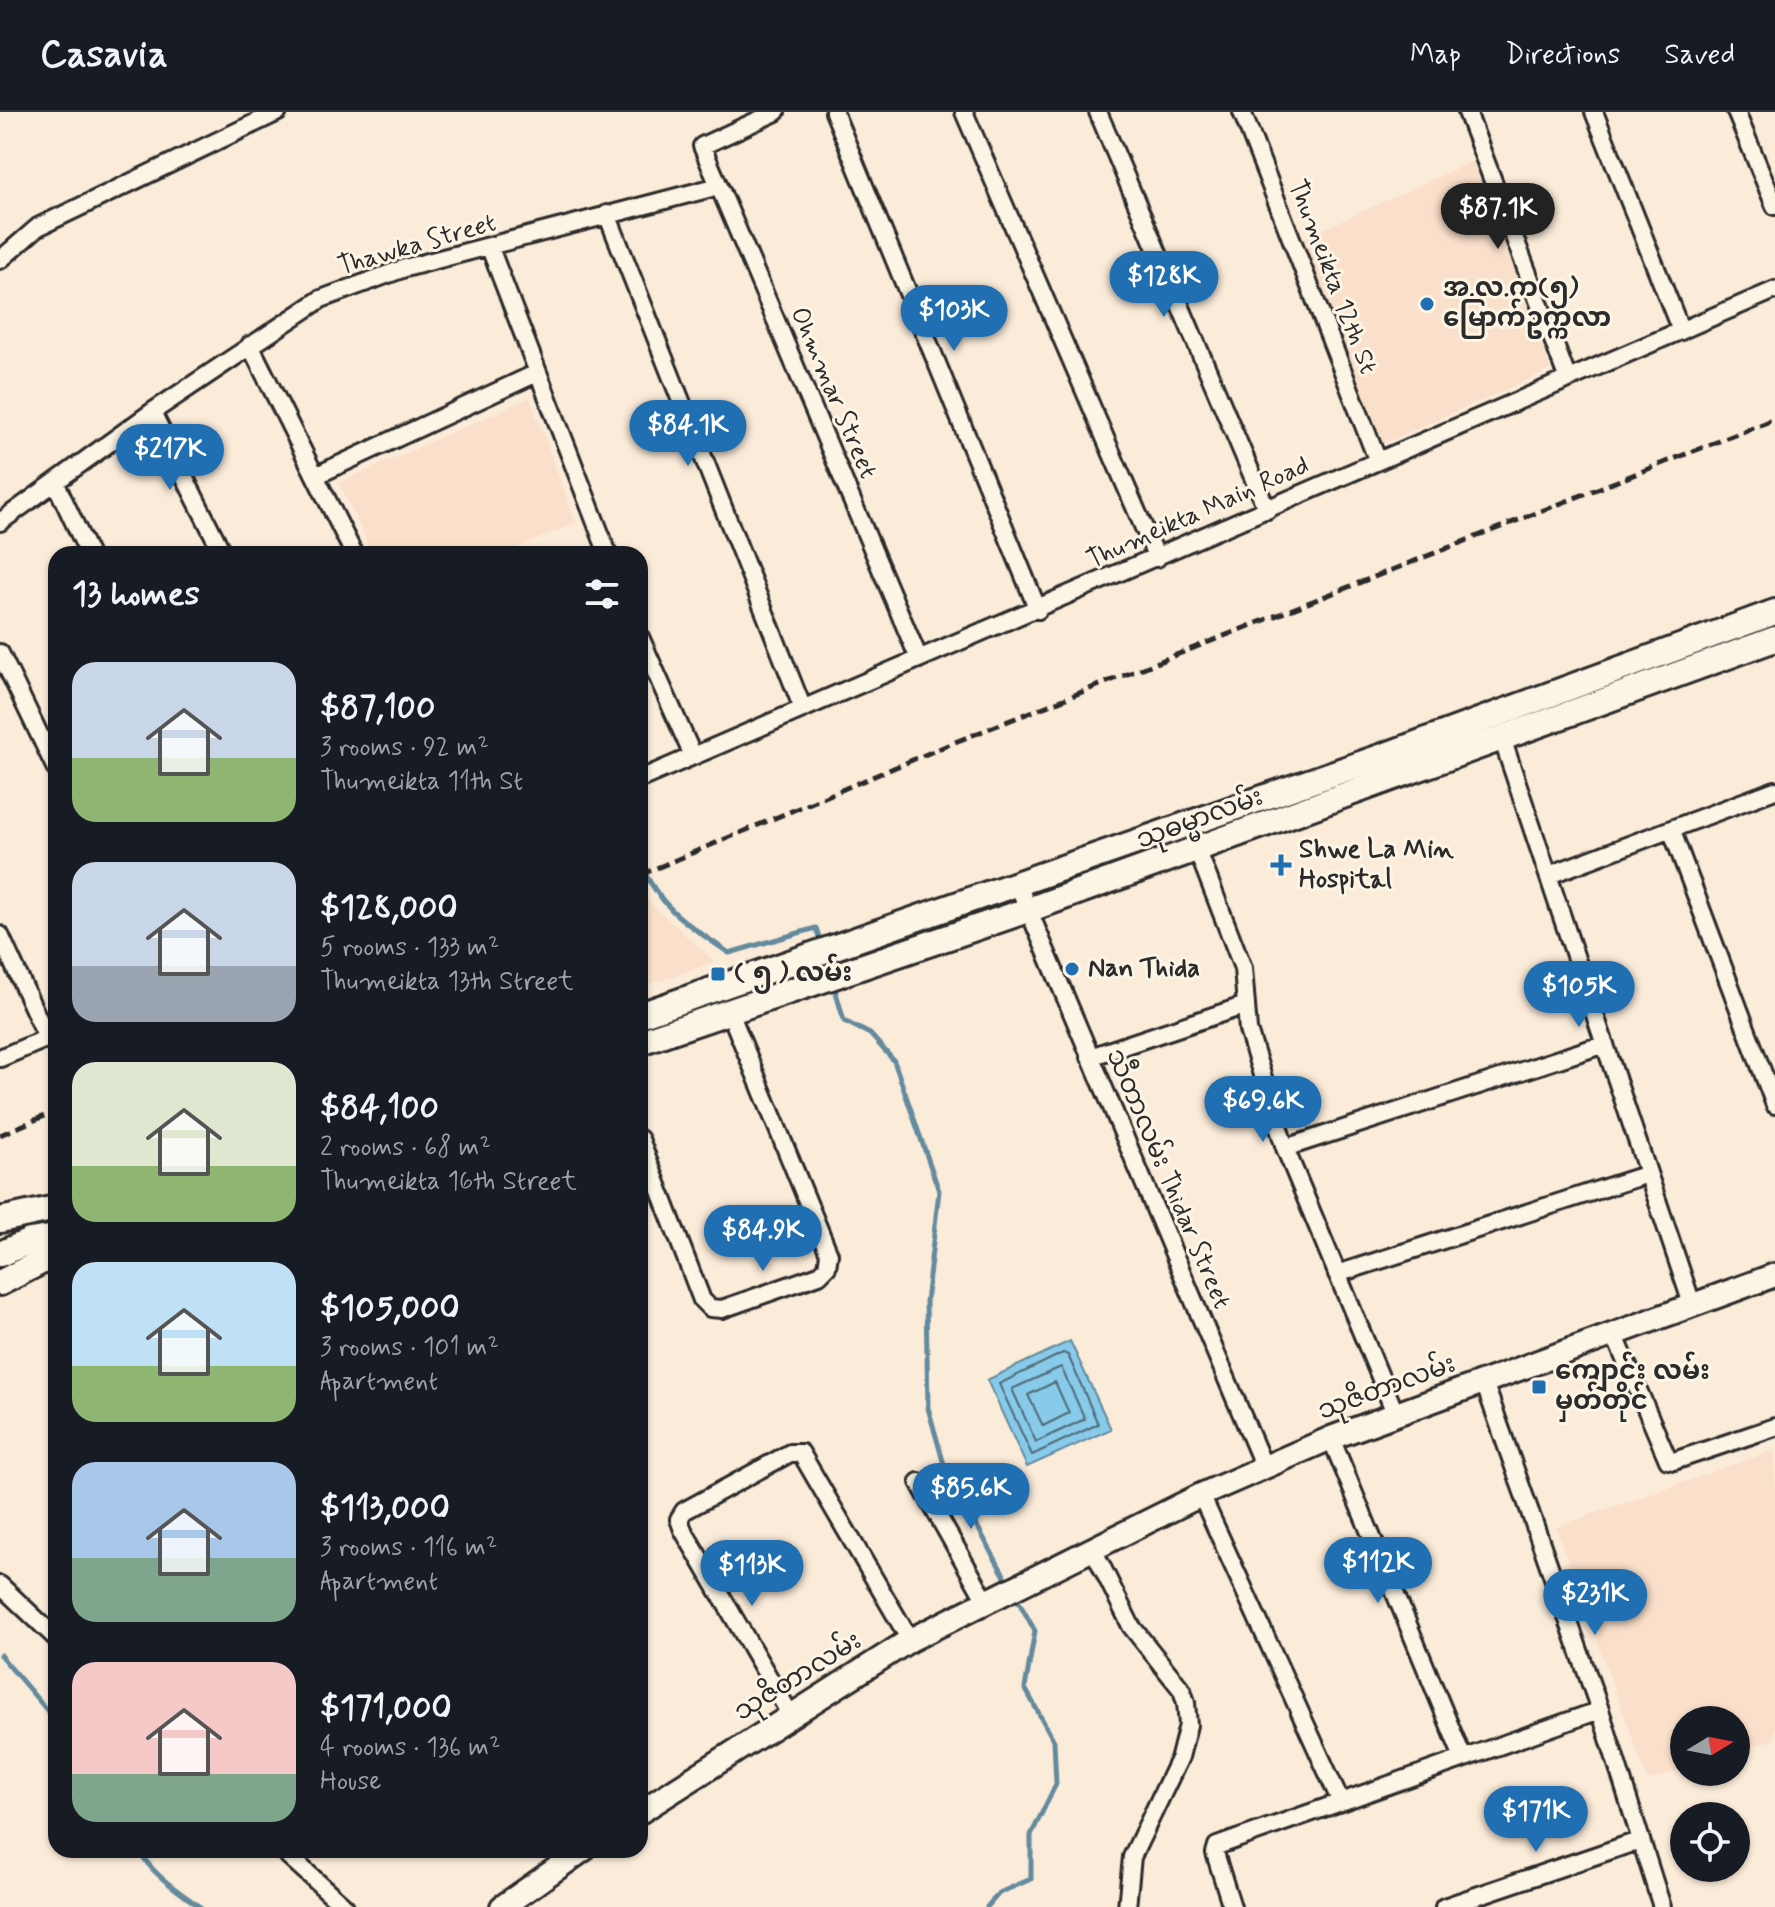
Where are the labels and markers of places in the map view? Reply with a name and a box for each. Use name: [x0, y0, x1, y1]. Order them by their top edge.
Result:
pin: $87.1K: [1433, 183, 1563, 251]
pin: $128K: [1108, 251, 1220, 319]
place label: အ.လ.က(၅) မြောက်ဥက္ကလာ: [1443, 272, 1611, 339]
pin: $103K: [898, 285, 1010, 353]
marker: အ.လ.က(၅) မြောက်ဥက္ကလာ: [1418, 295, 1436, 313]
pin: $84.1K: [623, 400, 753, 468]
pin: $217K: [114, 424, 226, 492]
place label: Shwe La Min Hospital: [1299, 833, 1454, 897]
marker: Shwe La Min Hospital: [1270, 854, 1292, 876]
place label: Nan Thida: [1088, 952, 1200, 986]
place label: ( ၅ ) လမ်း: [734, 953, 852, 994]
marker: Nan Thida: [1063, 960, 1081, 978]
pin: $105K: [1523, 961, 1635, 1029]
marker: ( ၅ ) လမ်း: [709, 965, 727, 983]
pin: $69.6K: [1198, 1076, 1328, 1144]
pin: $84.9K: [698, 1205, 828, 1273]
place label: ကျောင်း လမ်း မှတ်တိုင်: [1555, 1351, 1710, 1422]
marker: ကျောင်း လမ်း မှတ်တိုင်: [1530, 1378, 1548, 1396]
pin: $85.6K: [906, 1463, 1036, 1531]
pin: $112K: [1322, 1537, 1434, 1605]
pin: $113K: [696, 1540, 808, 1608]
pin: $231K: [1539, 1569, 1651, 1637]
pin: $171K: [1480, 1786, 1592, 1854]

